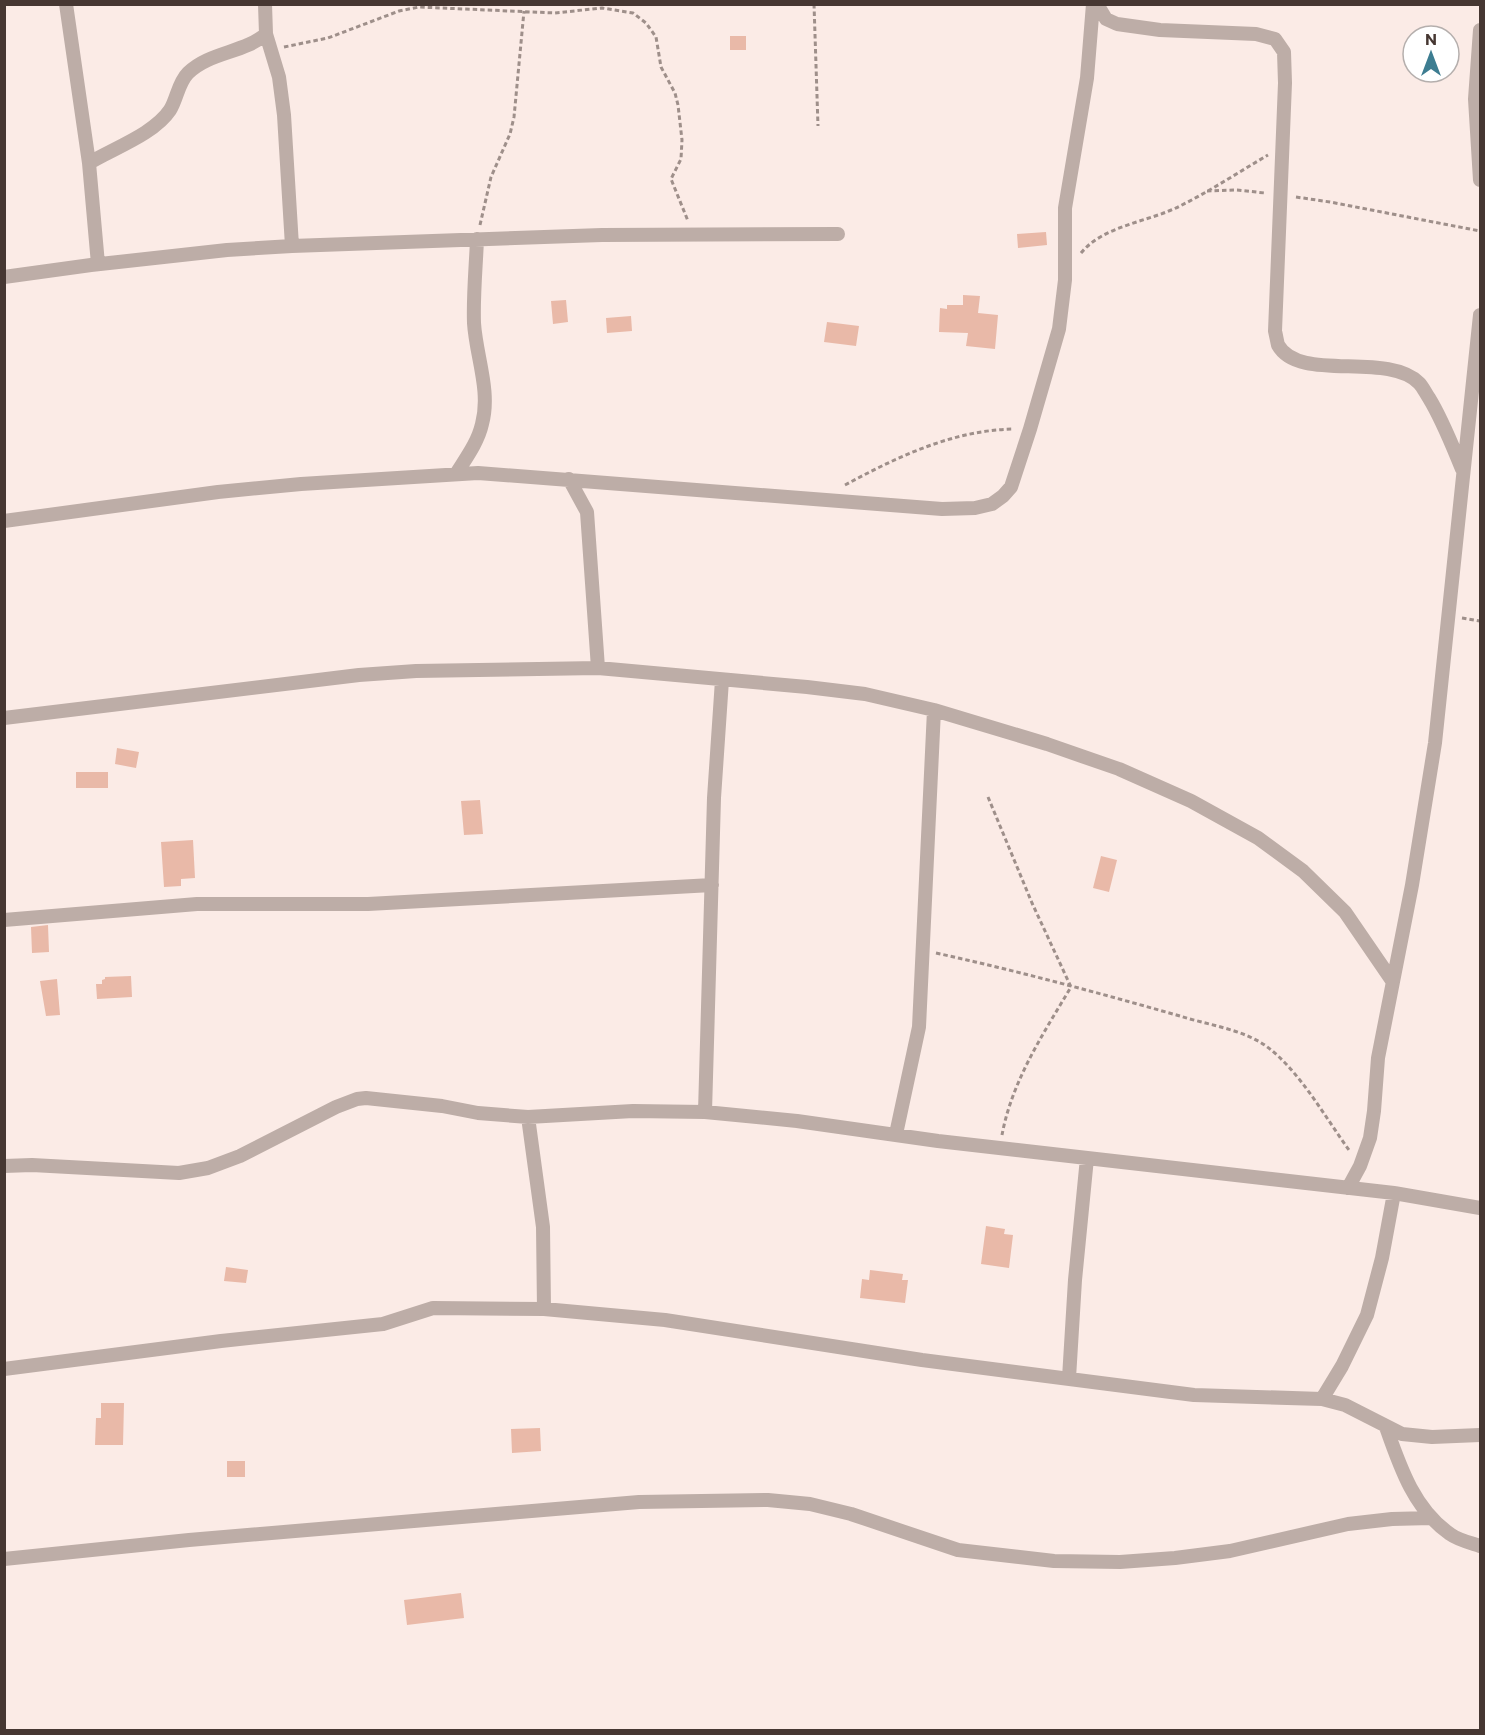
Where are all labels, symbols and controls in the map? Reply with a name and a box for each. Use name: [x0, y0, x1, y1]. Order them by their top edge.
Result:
north arrow: [1401, 24, 1461, 84]
text: N: [1425, 29, 1437, 48]

